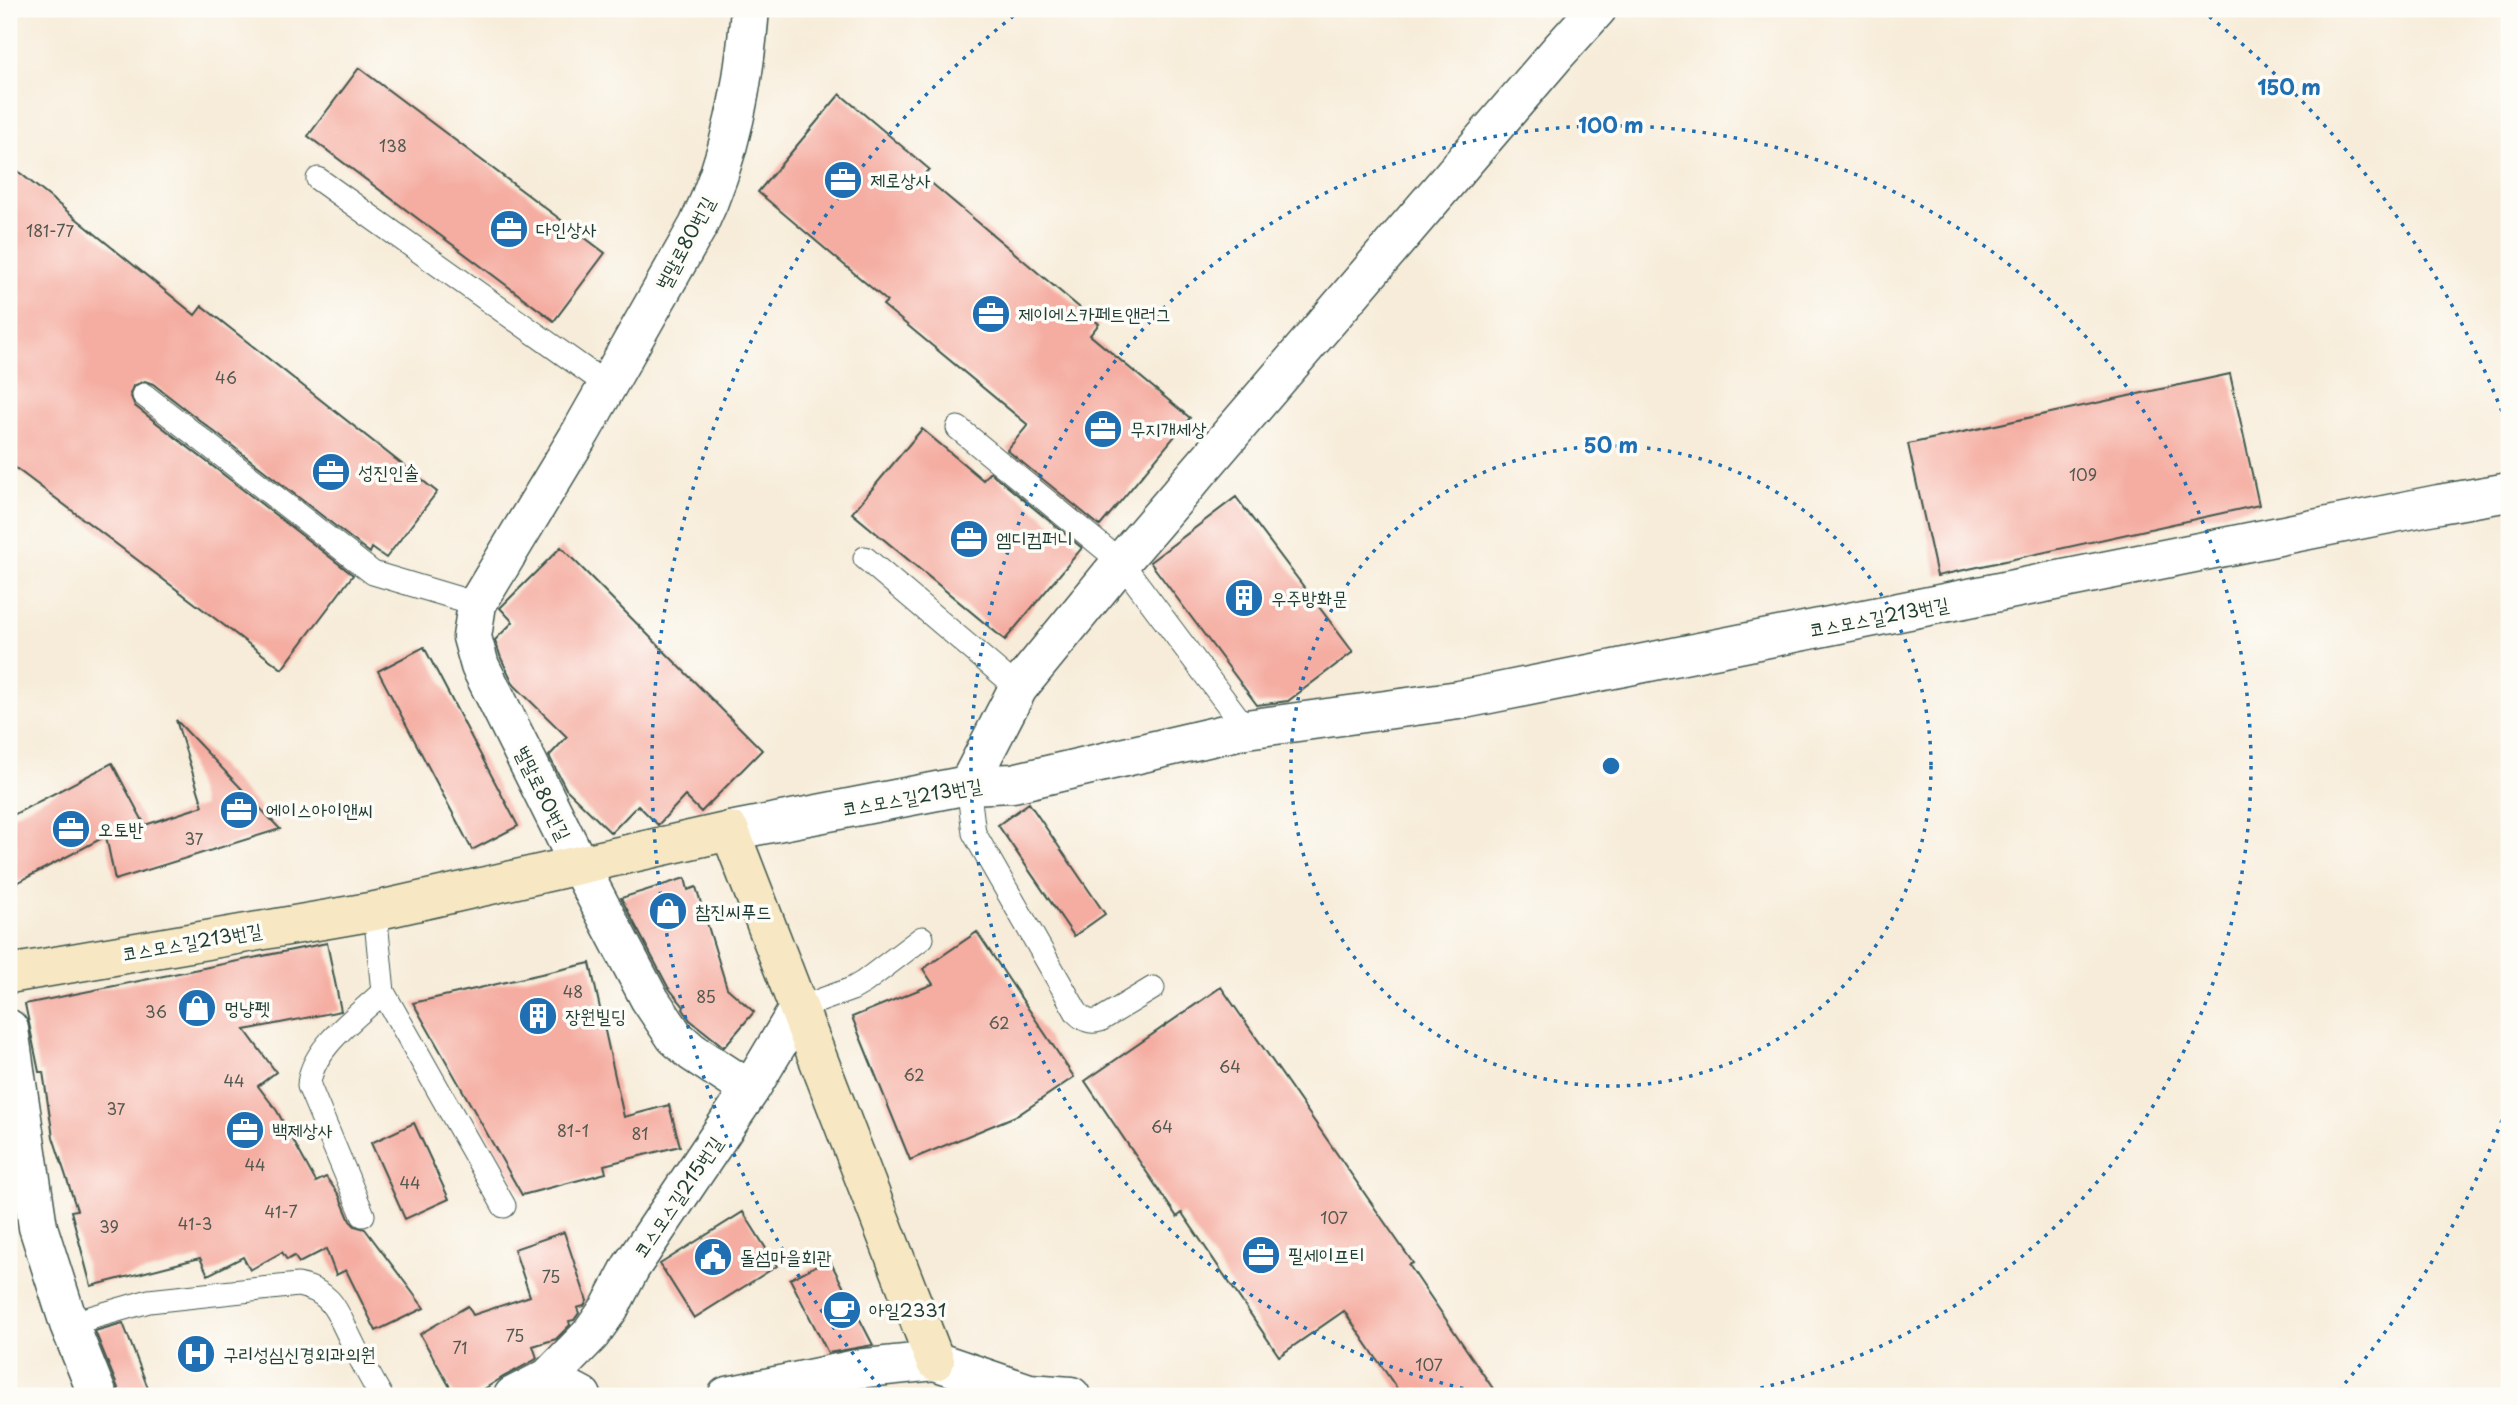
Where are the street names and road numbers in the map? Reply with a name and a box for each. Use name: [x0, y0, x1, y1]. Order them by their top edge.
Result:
street label: 벌말로80번길: [648, 191, 720, 294]
street label: 코스모스길213번길: [1807, 589, 1951, 643]
street label: 벌말로80번길: [509, 740, 579, 845]
street label: 코스모스길213번길: [840, 770, 984, 822]
street label: 코스모스길213번길: [120, 915, 264, 967]
street label: 코스모스길215번길: [626, 1130, 728, 1263]

